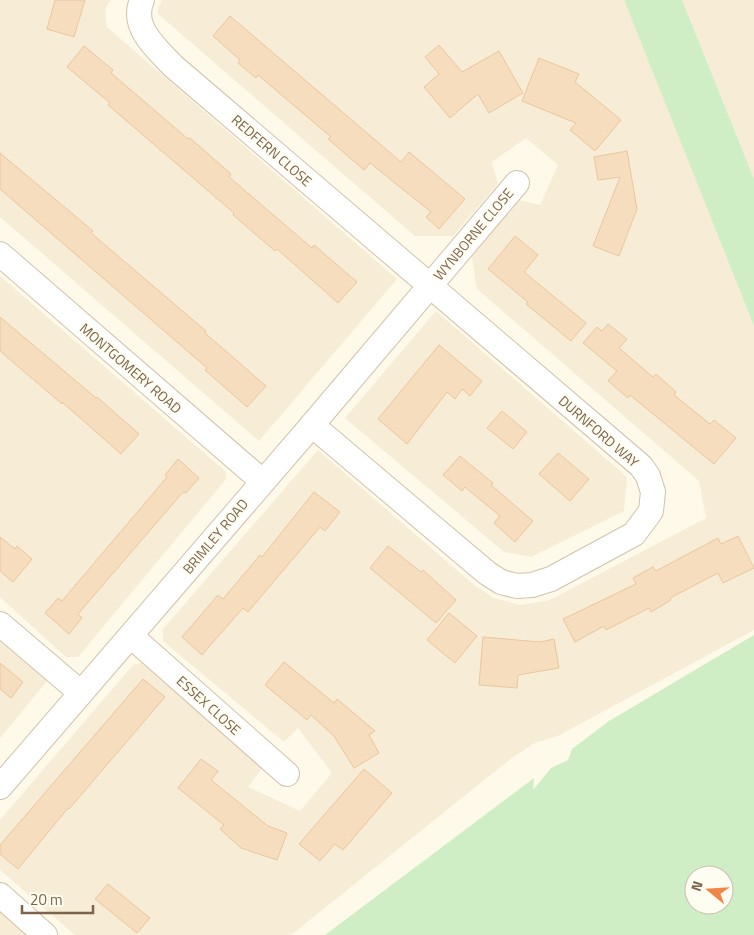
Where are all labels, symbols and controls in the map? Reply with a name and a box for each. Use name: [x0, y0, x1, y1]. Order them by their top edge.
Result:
street label: REDFERN CLOSE: [227, 109, 317, 191]
street label: WYNBORNE CLOSE: [428, 183, 518, 285]
street label: MONTGOMERY ROAD: [75, 318, 187, 418]
street label: DURNFORD WAY: [554, 390, 644, 472]
street label: BRIMLEY ROAD: [177, 494, 253, 578]
street label: ESSEX CLOSE: [172, 670, 246, 740]
north arrow: [684, 865, 734, 915]
text: N: [685, 878, 708, 894]
scale bar: [22, 882, 94, 914]
text: 20 m: [30, 888, 63, 911]

